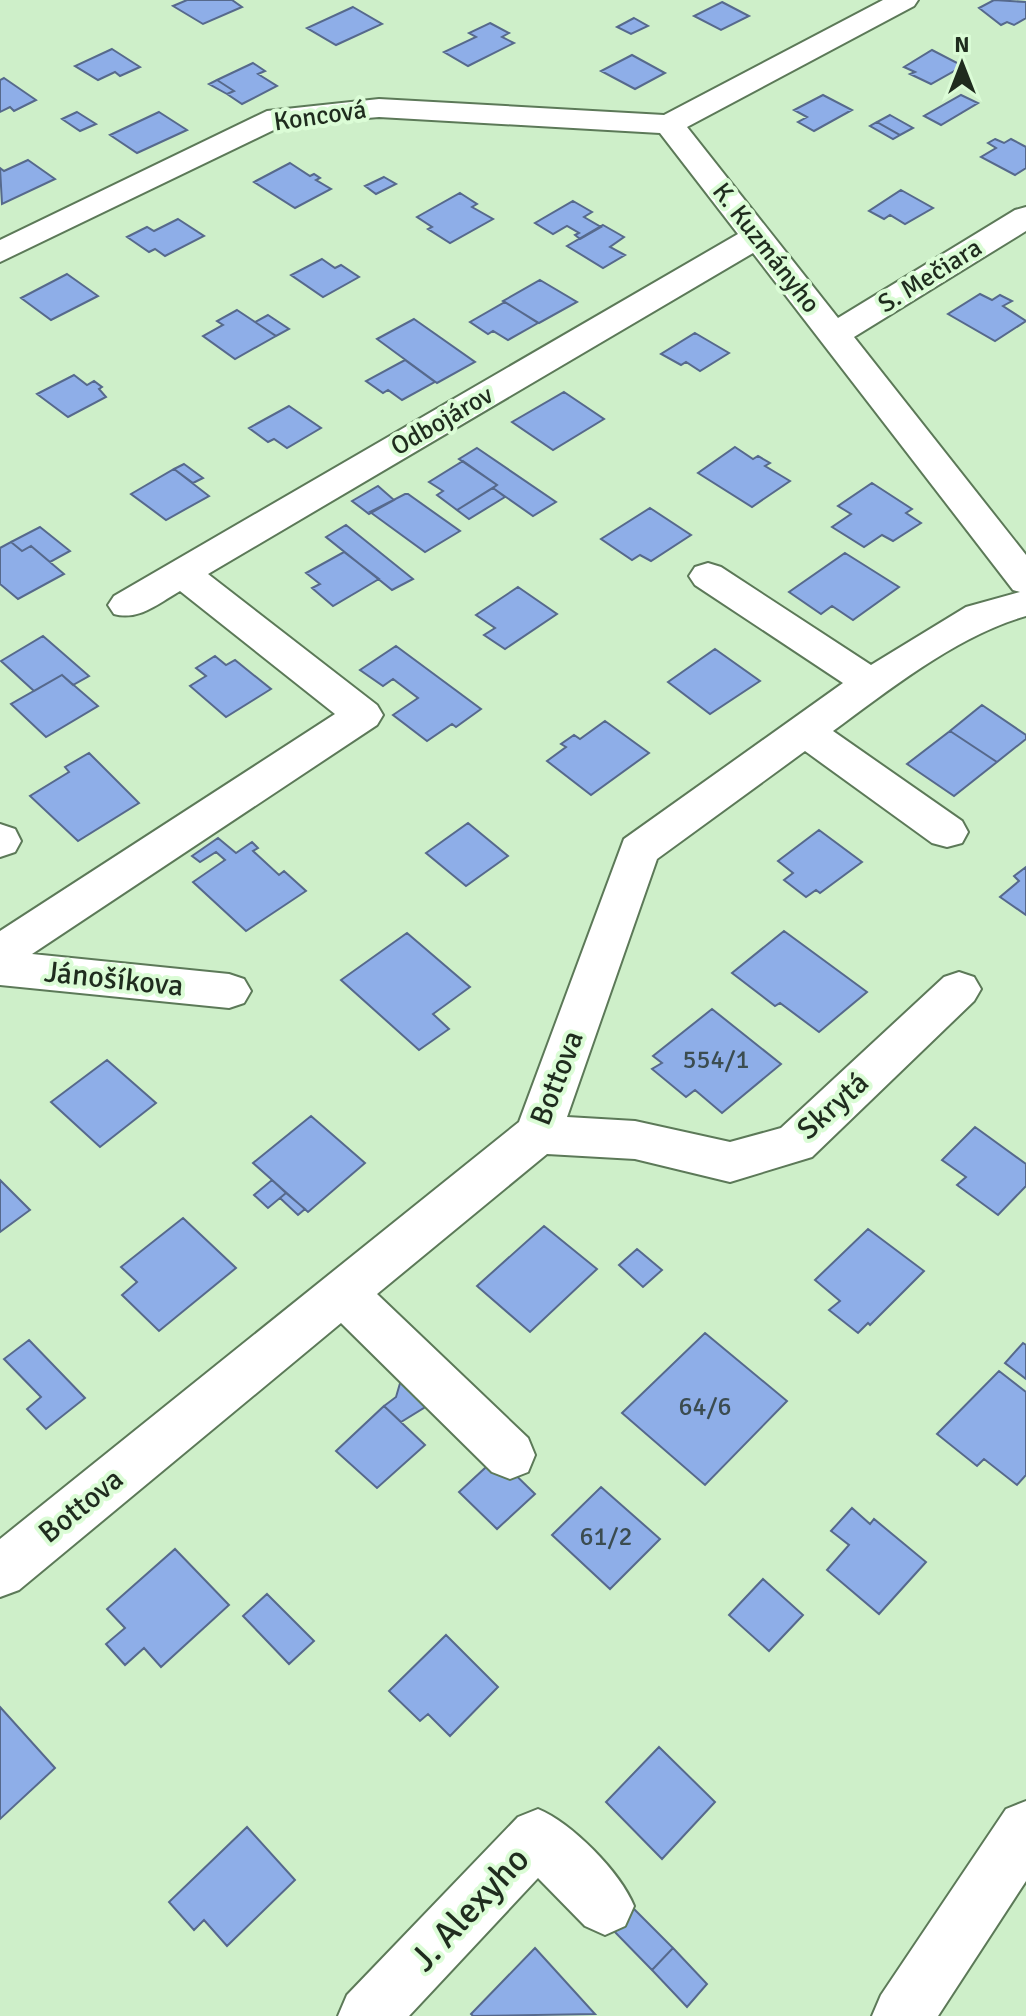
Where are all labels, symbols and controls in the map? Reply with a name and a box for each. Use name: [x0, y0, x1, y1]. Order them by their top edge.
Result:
north arrow: [922, 24, 1002, 104]
text: N: [954, 31, 970, 58]
street label: Koncová: [272, 94, 368, 138]
street label: K. Kuzmányho: [705, 177, 827, 319]
street label: S. Mečiara: [872, 232, 988, 320]
street label: Odbojárov: [385, 379, 499, 463]
street label: Jánošíkova: [43, 953, 185, 1005]
street label: Bottova: [522, 1025, 592, 1131]
house number: 554/1: [682, 1044, 750, 1076]
street label: Skrytá: [790, 1064, 876, 1148]
house number: 64/6: [678, 1391, 732, 1423]
street label: Bottova: [31, 1461, 131, 1551]
house number: 61/2: [579, 1521, 633, 1553]
street label: J. Alexyho: [401, 1837, 539, 1981]

